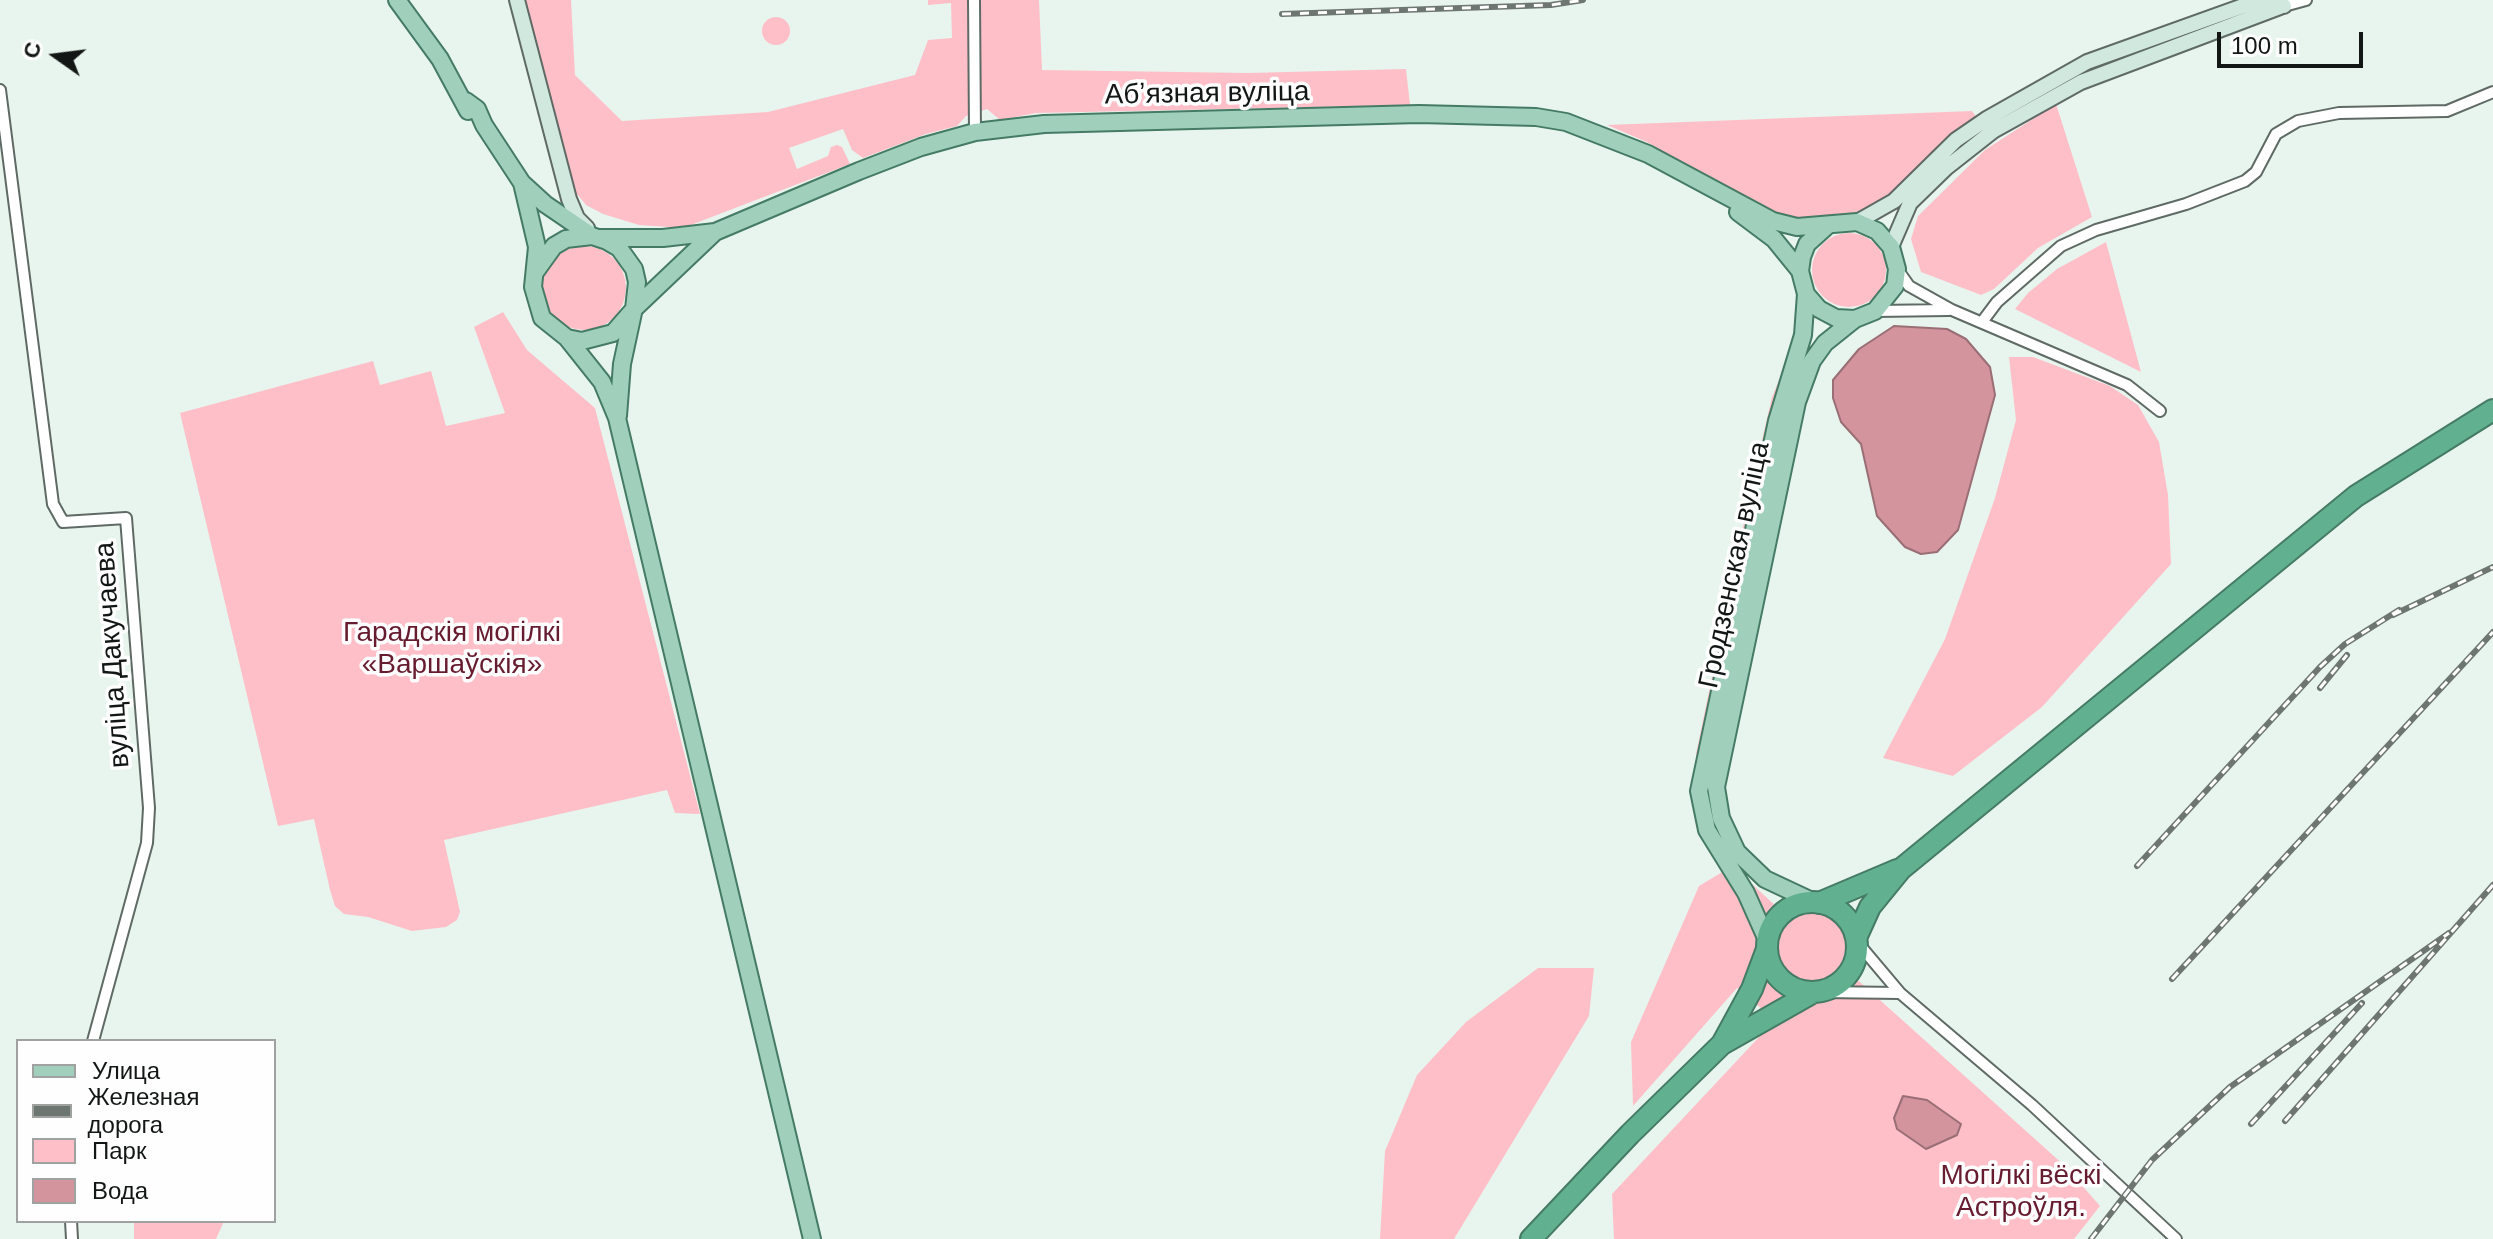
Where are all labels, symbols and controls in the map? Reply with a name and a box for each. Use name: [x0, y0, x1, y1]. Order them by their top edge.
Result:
north arrow: [16, 16, 96, 96]
scale bar: [2221, 16, 2367, 66]
text: 100 m: [2231, 32, 2298, 59]
text: С: [18, 39, 46, 61]
street label: Абʼязная вуліца: [1104, 75, 1310, 113]
street label: Гродзенская вуліца: [1692, 439, 1778, 691]
street label: вуліца Дакучаева: [88, 541, 138, 769]
park label: Гарадскія могілкі «Варшаўскія»: [343, 616, 561, 682]
legend: [16, 1039, 276, 1223]
text: Улица: [92, 1057, 160, 1084]
text: Железная дорога: [88, 1083, 199, 1138]
text: Парк: [92, 1137, 146, 1164]
park label: Могілкі вёскі Астроўля.: [1940, 1159, 2102, 1225]
text: Вода: [92, 1177, 148, 1204]

